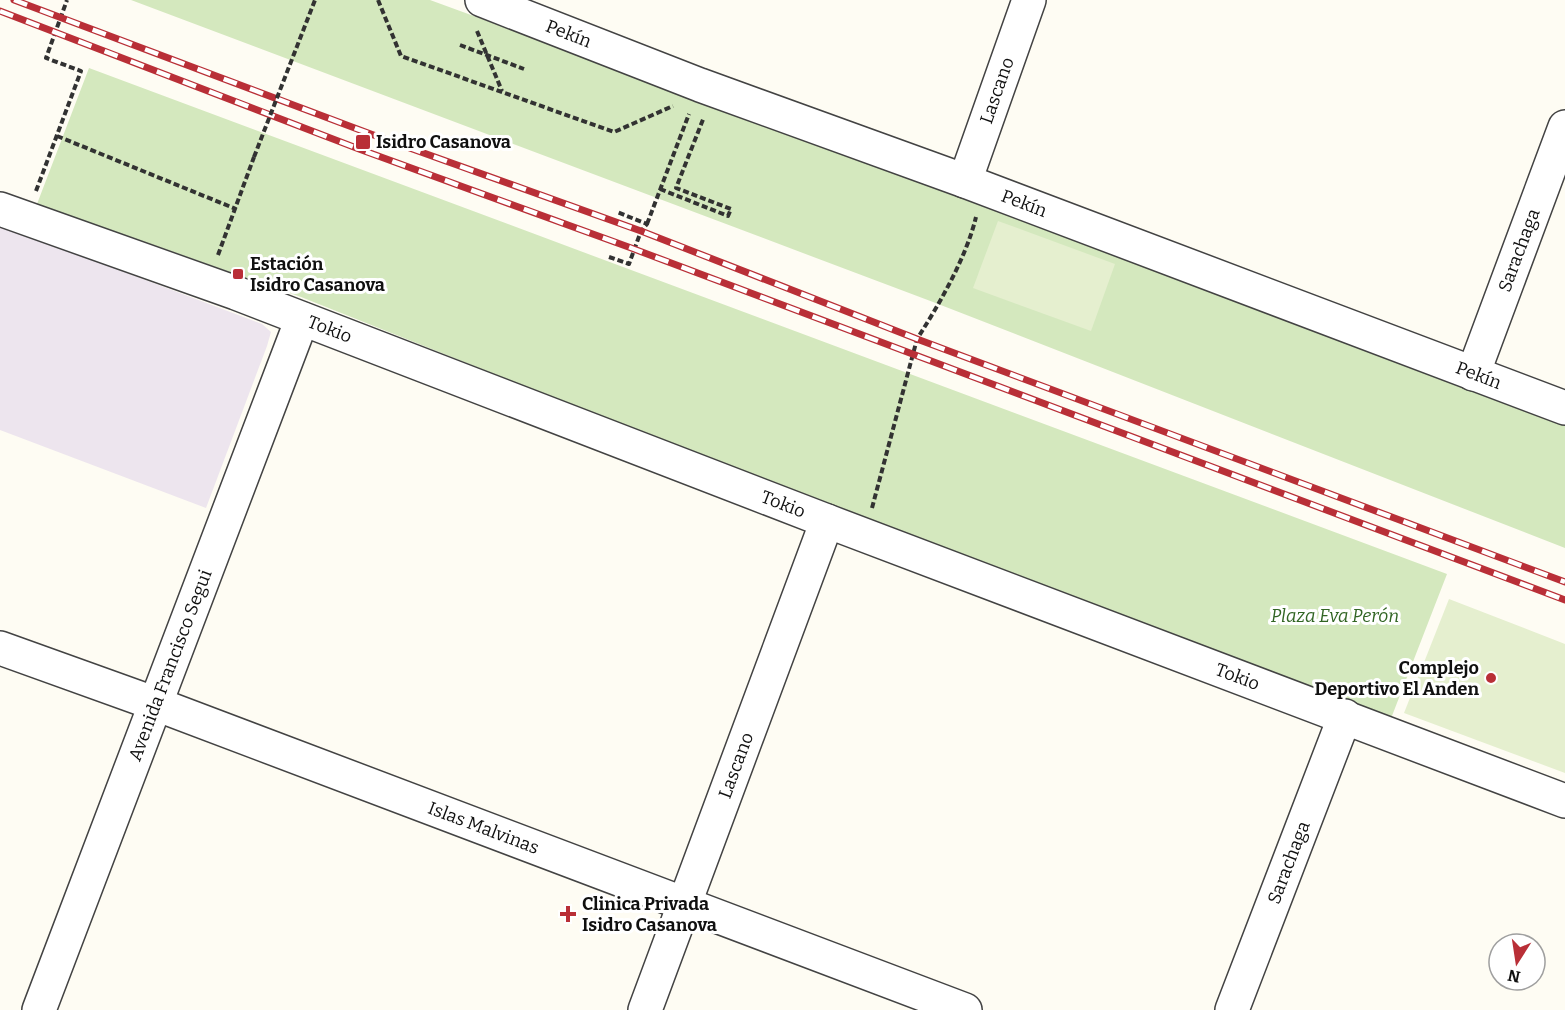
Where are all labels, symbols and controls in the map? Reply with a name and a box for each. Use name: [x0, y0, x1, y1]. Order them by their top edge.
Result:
street label: Pekín: [543, 15, 595, 53]
street label: Lascano: [975, 54, 1019, 127]
place label: Isidro Casanova: [376, 131, 511, 153]
marker: Isidro Casanova: [354, 133, 372, 151]
street label: Pekín: [998, 185, 1050, 222]
street label: Sarachaga: [1494, 205, 1545, 295]
place label: Estación Isidro Casanova: [250, 253, 385, 296]
marker: Estación Isidro Casanova: [231, 267, 245, 281]
street label: Tokio: [305, 311, 355, 348]
street label: Pekín: [1453, 357, 1505, 394]
street label: Tokio: [758, 486, 808, 523]
street label: Avenida Francisco Segui: [124, 566, 217, 764]
park label: Plaza Eva Perón: [1271, 605, 1399, 627]
place label: Complejo Deportivo El Anden: [1314, 657, 1479, 700]
street label: Tokio: [1212, 658, 1263, 695]
marker: Complejo Deportivo El Anden: [1484, 671, 1498, 685]
street label: Lascano: [714, 729, 758, 801]
street label: Islas Malvinas: [425, 797, 542, 859]
street label: Sarachaga: [1263, 818, 1315, 907]
place label: Clinica Privada Isidro Casanova: [582, 893, 717, 936]
marker: Clinica Privada Isidro Casanova: [559, 905, 577, 923]
north arrow: [1487, 932, 1547, 992]
text: N: [1506, 966, 1522, 987]

